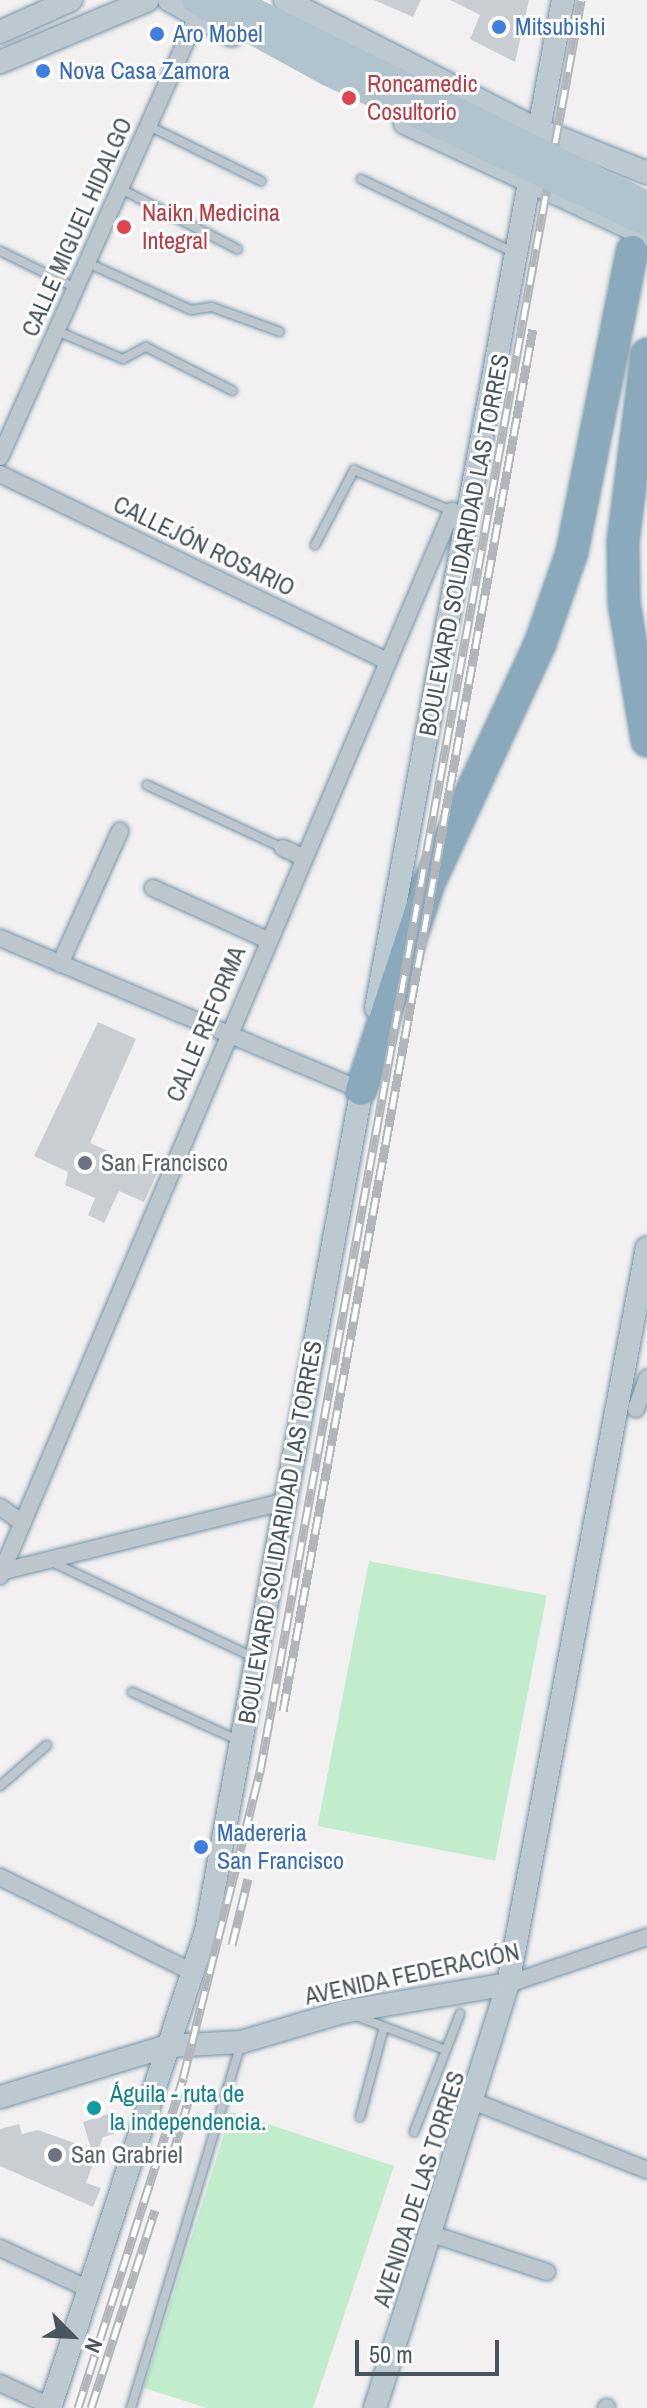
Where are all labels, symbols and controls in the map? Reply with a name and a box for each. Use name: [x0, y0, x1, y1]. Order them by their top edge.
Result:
place label: Mitsubishi: [515, 13, 606, 41]
marker: Mitsubishi: [490, 18, 508, 36]
place label: Aro Mobel: [173, 20, 263, 48]
marker: Aro Mobel: [148, 25, 166, 43]
place label: Nova Casa Zamora: [59, 57, 230, 85]
marker: Nova Casa Zamora: [34, 62, 52, 80]
place label: Roncamedic Cosultorio: [367, 70, 477, 126]
marker: Roncamedic Cosultorio: [338, 87, 360, 109]
street label: CALLE MIGUEL HIDALGO: [16, 113, 138, 341]
place label: Naikn Medicina Integral: [142, 199, 280, 255]
marker: Naikn Medicina Integral: [113, 216, 135, 238]
street label: BOULEVARD SOLIDARIDAD LAS TORRES: [413, 351, 515, 739]
street label: CALLEJÓN ROSARIO: [109, 490, 299, 602]
street label: CALLE REFORMA: [160, 942, 252, 1106]
place label: San Francisco: [101, 1149, 228, 1177]
marker: San Francisco: [76, 1154, 94, 1172]
street label: BOULEVARD SOLIDARIDAD LAS TORRES: [232, 1338, 328, 1726]
place label: Madereria San Francisco: [217, 1819, 344, 1875]
marker: Madereria San Francisco: [192, 1838, 210, 1856]
street label: AVENIDA FEDERACIÓN: [302, 1937, 522, 2011]
street label: AVENIDA DE LAS TORRES: [367, 2067, 471, 2311]
place label: Águila - ruta de la independencia.: [110, 2080, 266, 2136]
marker: Águila - ruta de la independencia.: [85, 2099, 103, 2117]
place label: San Grabriel: [71, 2141, 183, 2169]
marker: San Grabriel: [46, 2146, 64, 2164]
north arrow: [32, 2296, 112, 2376]
scale bar: [359, 2324, 503, 2374]
text: N: [78, 2334, 110, 2358]
text: 50 m: [369, 2338, 413, 2370]

